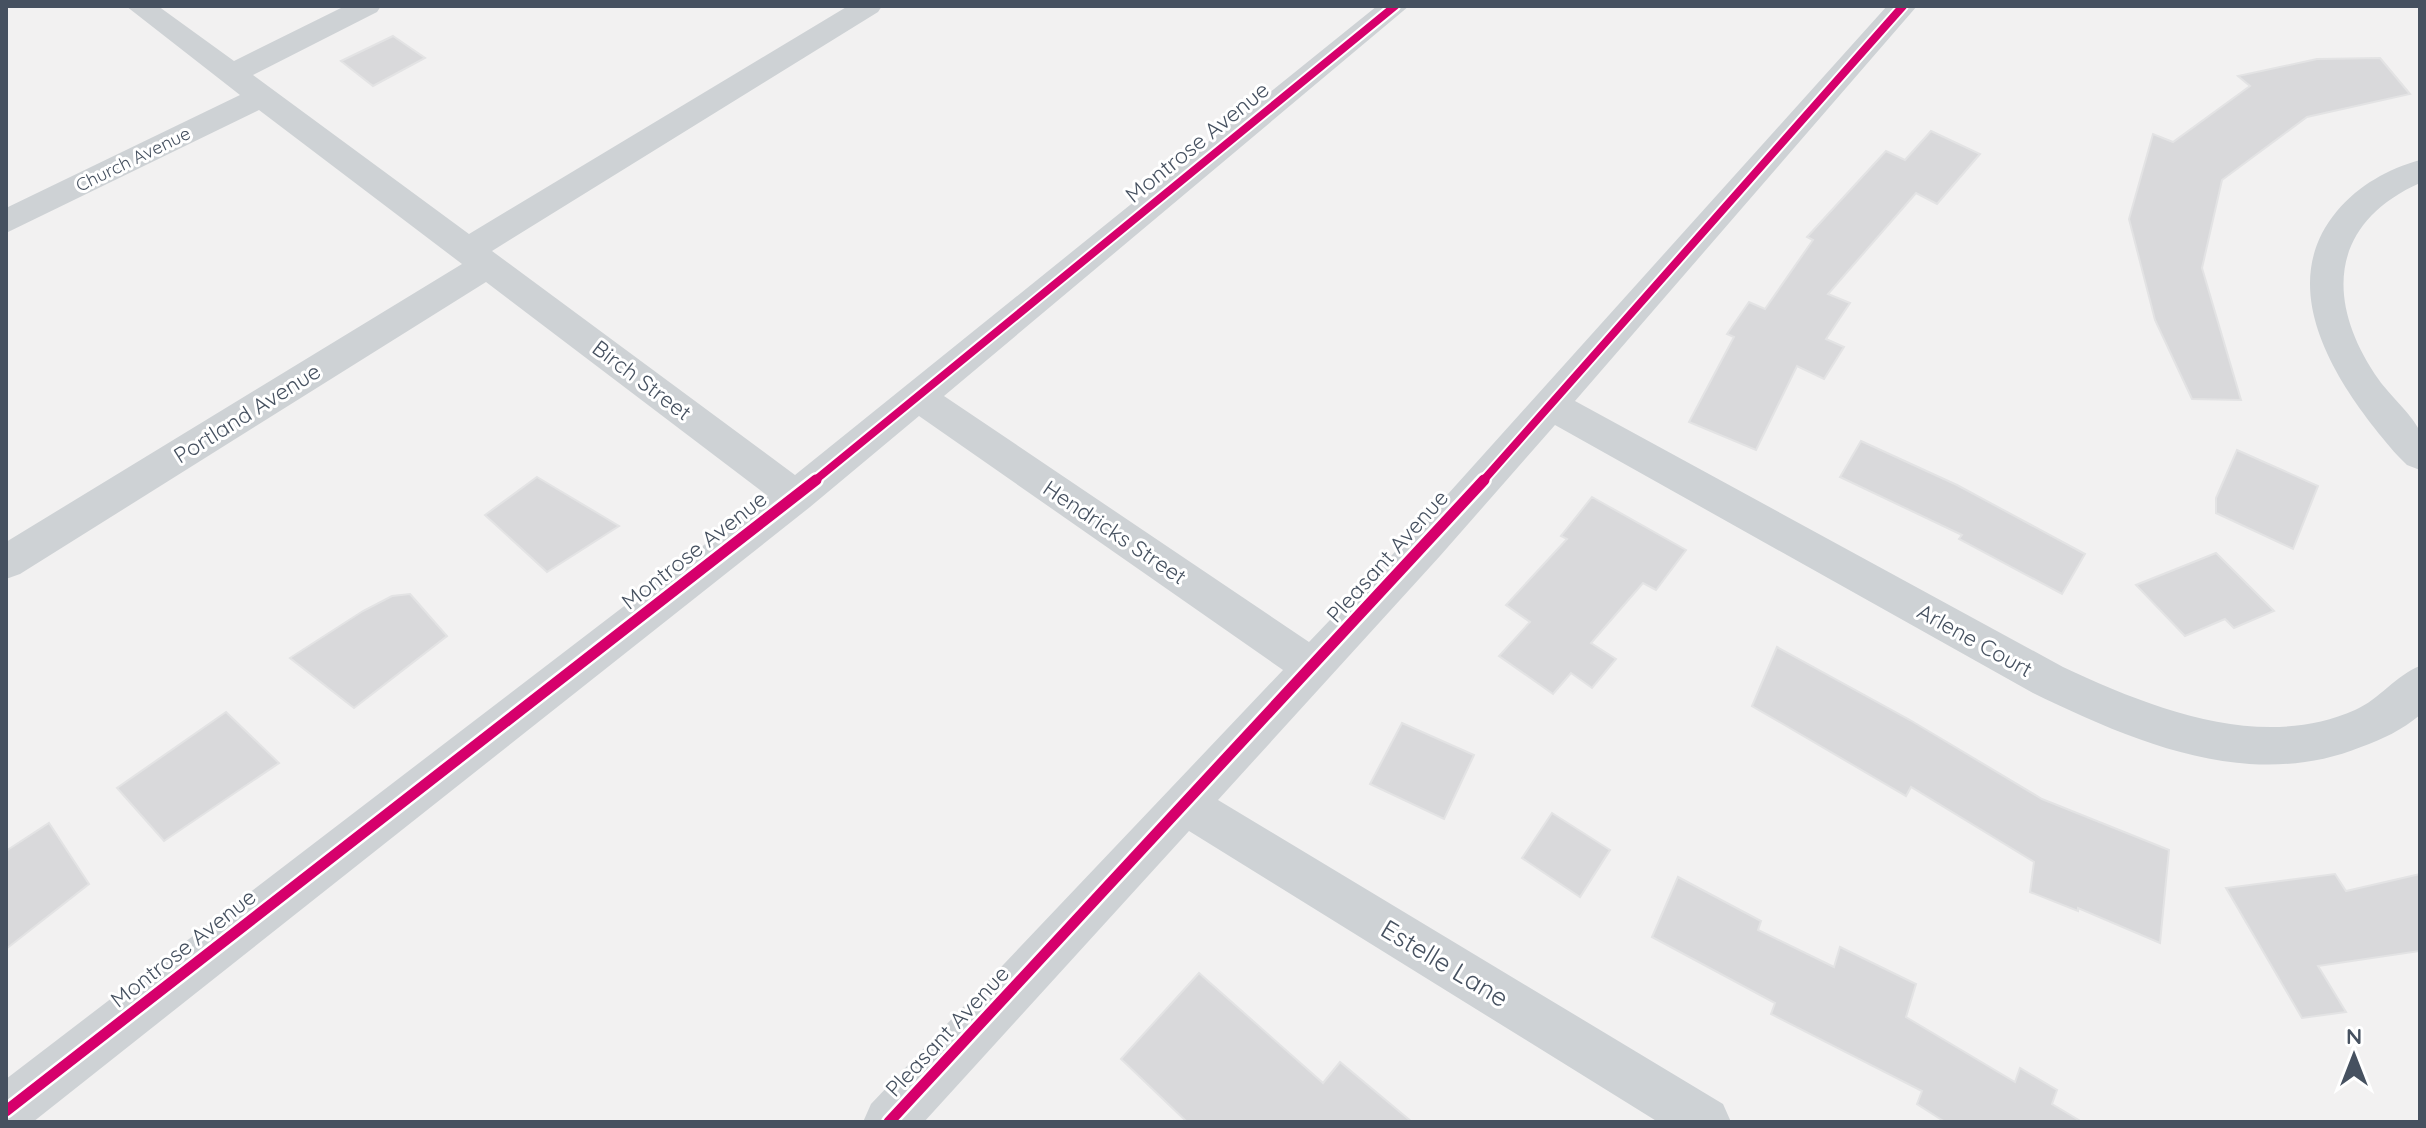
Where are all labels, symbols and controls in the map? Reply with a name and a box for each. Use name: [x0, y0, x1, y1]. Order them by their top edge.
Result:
street label: Montrose Avenue: [1119, 75, 1275, 209]
street label: Church Avenue: [72, 121, 194, 197]
street label: Birch Street: [587, 334, 697, 426]
street label: Portland Avenue: [168, 357, 326, 469]
street label: Hendricks Street: [1038, 474, 1192, 590]
street label: Pleasant Avenue: [1320, 484, 1454, 628]
street label: Montrose Avenue: [616, 485, 772, 615]
street label: Arlene Court: [1913, 597, 2037, 683]
street label: Montrose Avenue: [105, 883, 261, 1013]
street label: Estelle Lane: [1375, 912, 1515, 1014]
street label: Pleasant Avenue: [879, 960, 1015, 1102]
north arrow: [2314, 1016, 2394, 1096]
text: N: [2346, 1022, 2362, 1050]

